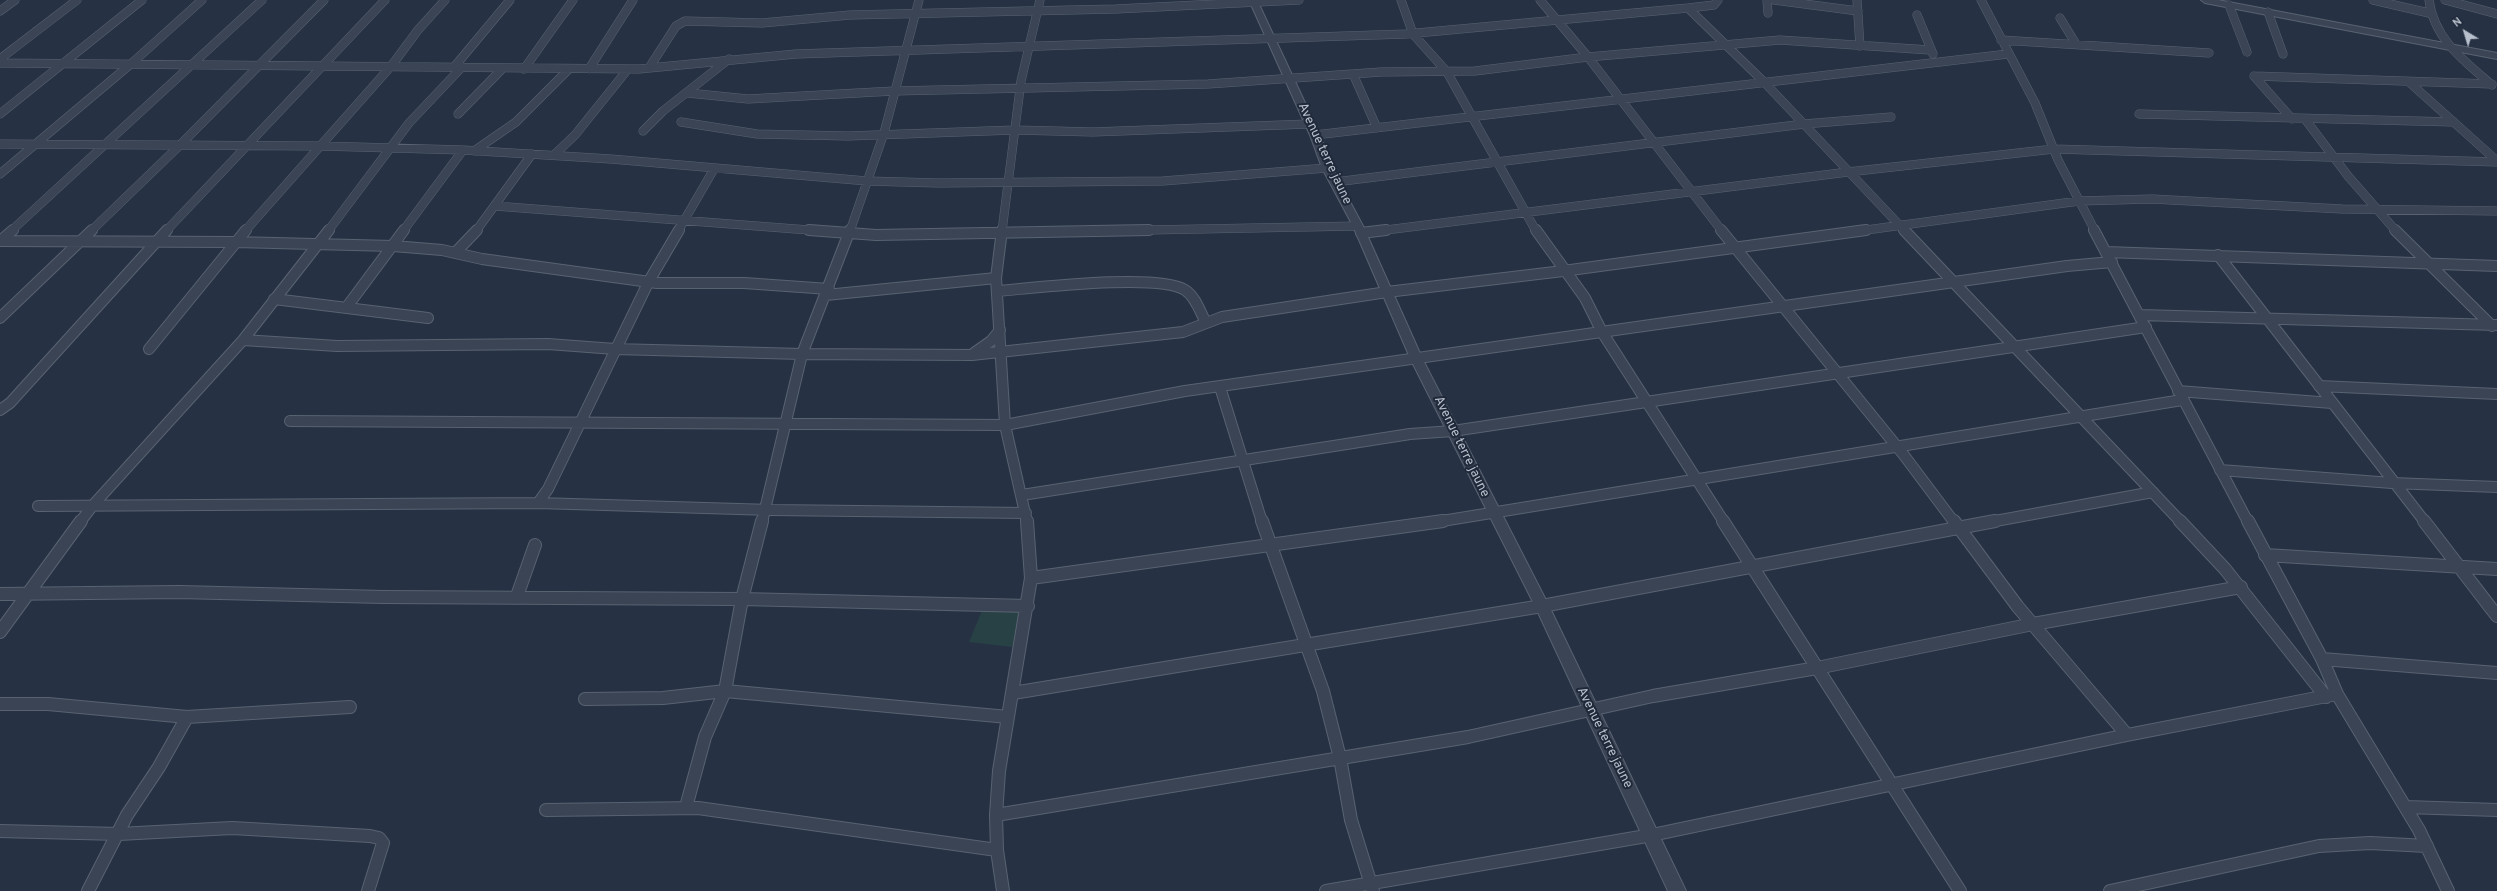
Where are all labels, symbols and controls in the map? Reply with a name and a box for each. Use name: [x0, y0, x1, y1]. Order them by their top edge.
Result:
north arrow: [2445, 12, 2485, 52]
text: N: [2450, 15, 2465, 30]
street label: Avenue terre jaune: [1294, 101, 1354, 207]
street label: Avenue terre jaune: [1430, 394, 1492, 500]
street label: Avenue terre jaune: [1573, 685, 1635, 791]

